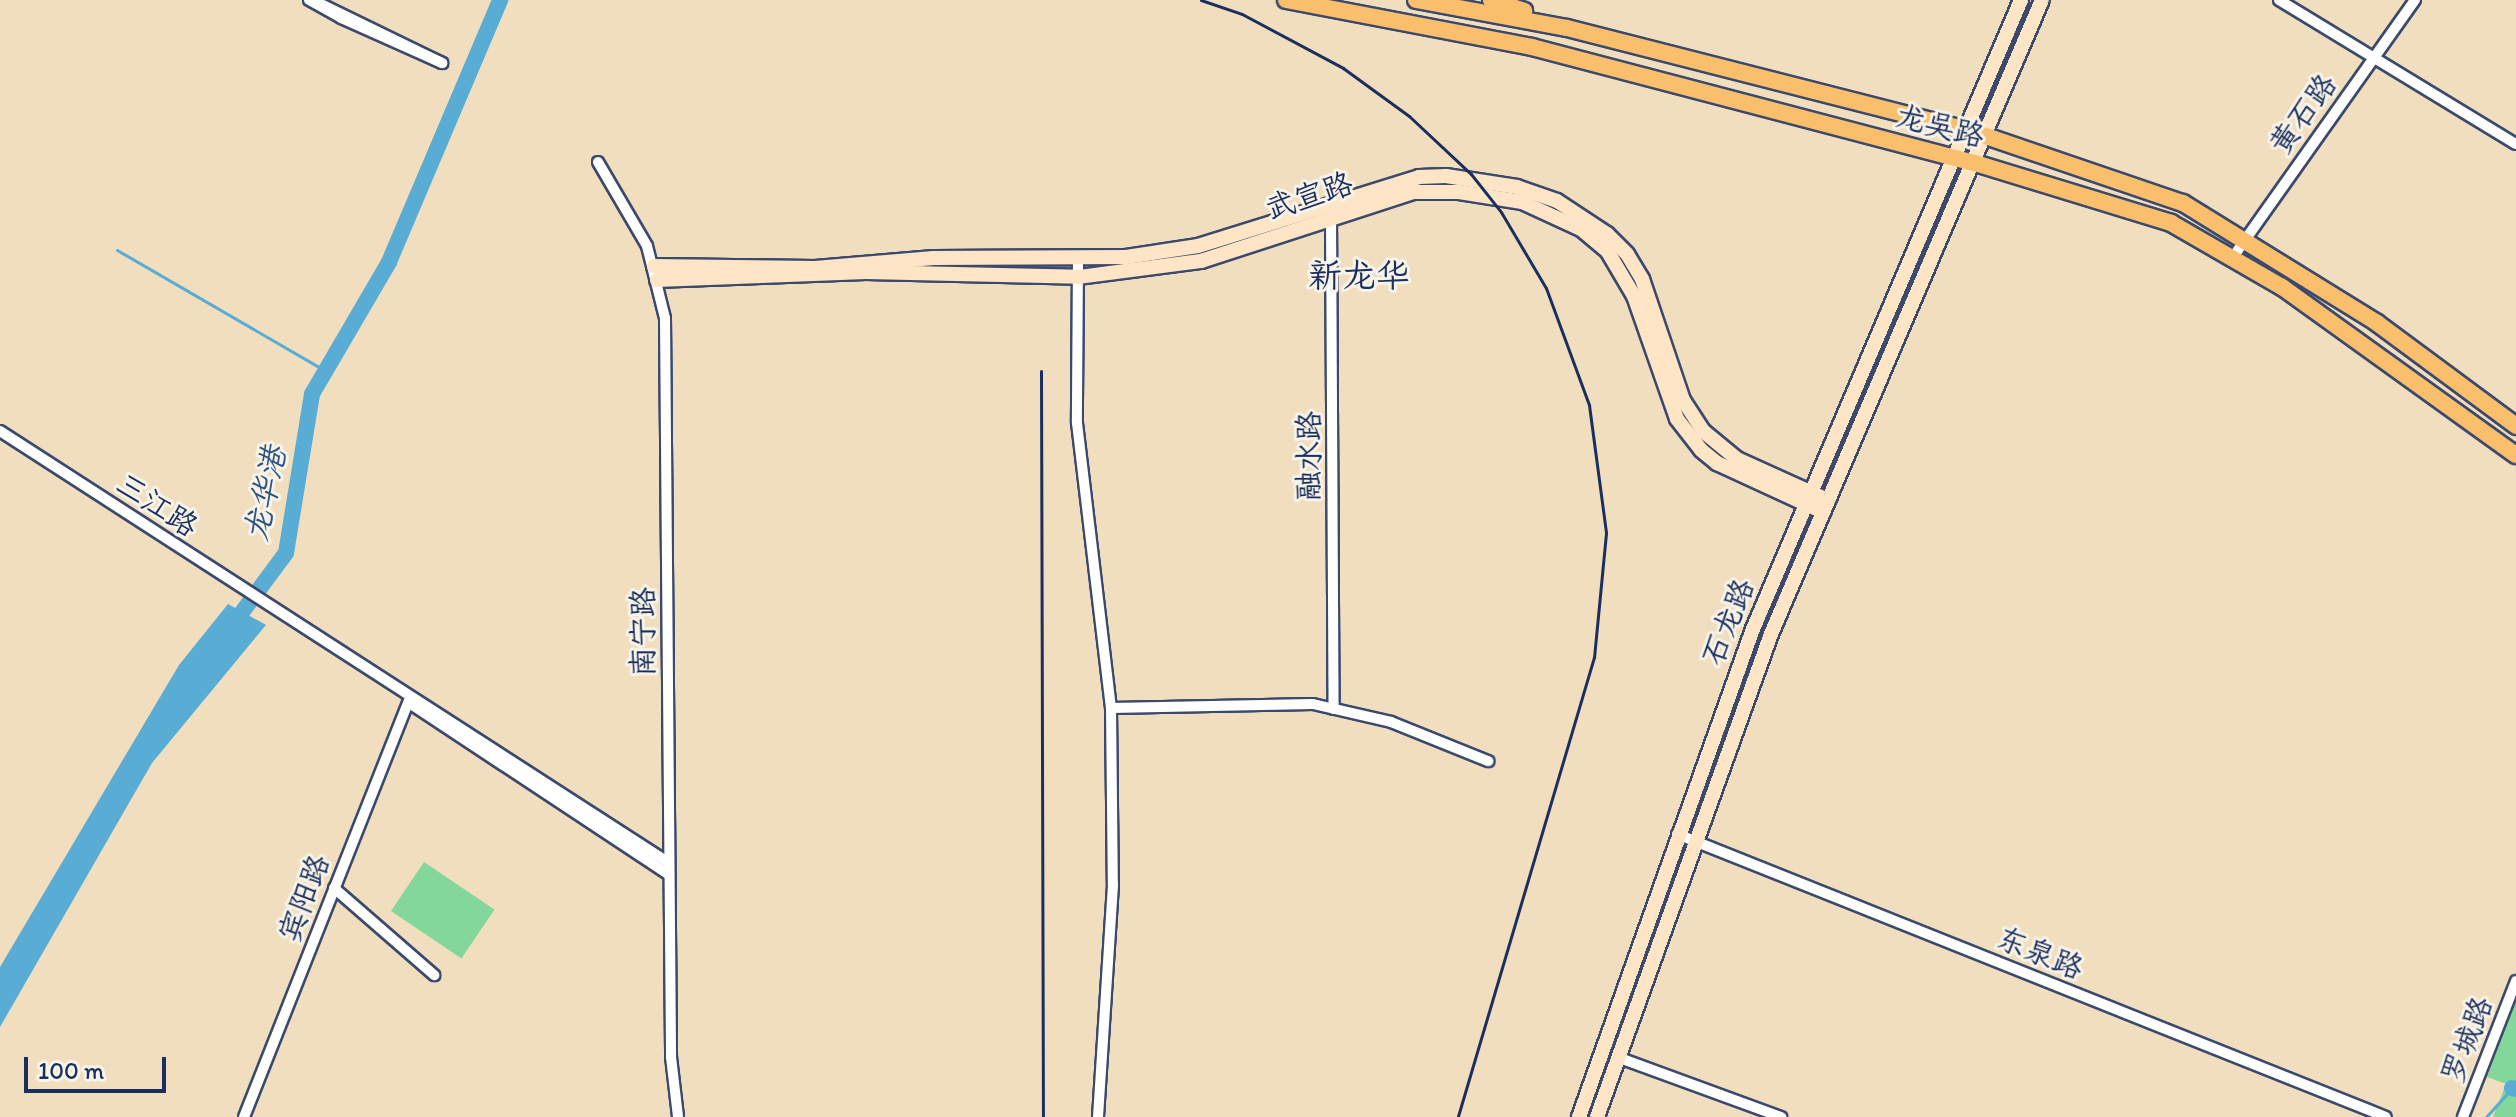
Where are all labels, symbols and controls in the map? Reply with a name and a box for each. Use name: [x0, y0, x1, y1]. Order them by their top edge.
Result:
street label: 黄石路: [2262, 67, 2344, 161]
street label: 龙吴路: [1892, 98, 1988, 154]
street label: 武宣路: [1261, 165, 1357, 227]
district label: 新龙华: [1308, 256, 1410, 296]
street label: 融水路: [1291, 411, 1327, 501]
water label: 龙华港: [236, 443, 294, 545]
street label: 三江路: [109, 465, 205, 545]
street label: 石龙路: [1694, 574, 1762, 670]
street label: 南宁路: [625, 587, 661, 677]
street label: 宾阳路: [271, 850, 337, 946]
street label: 东泉路: [1992, 919, 2088, 987]
street label: 罗城路: [2434, 992, 2500, 1088]
scale bar: [28, 1041, 170, 1091]
text: 100 m: [38, 1056, 104, 1085]

